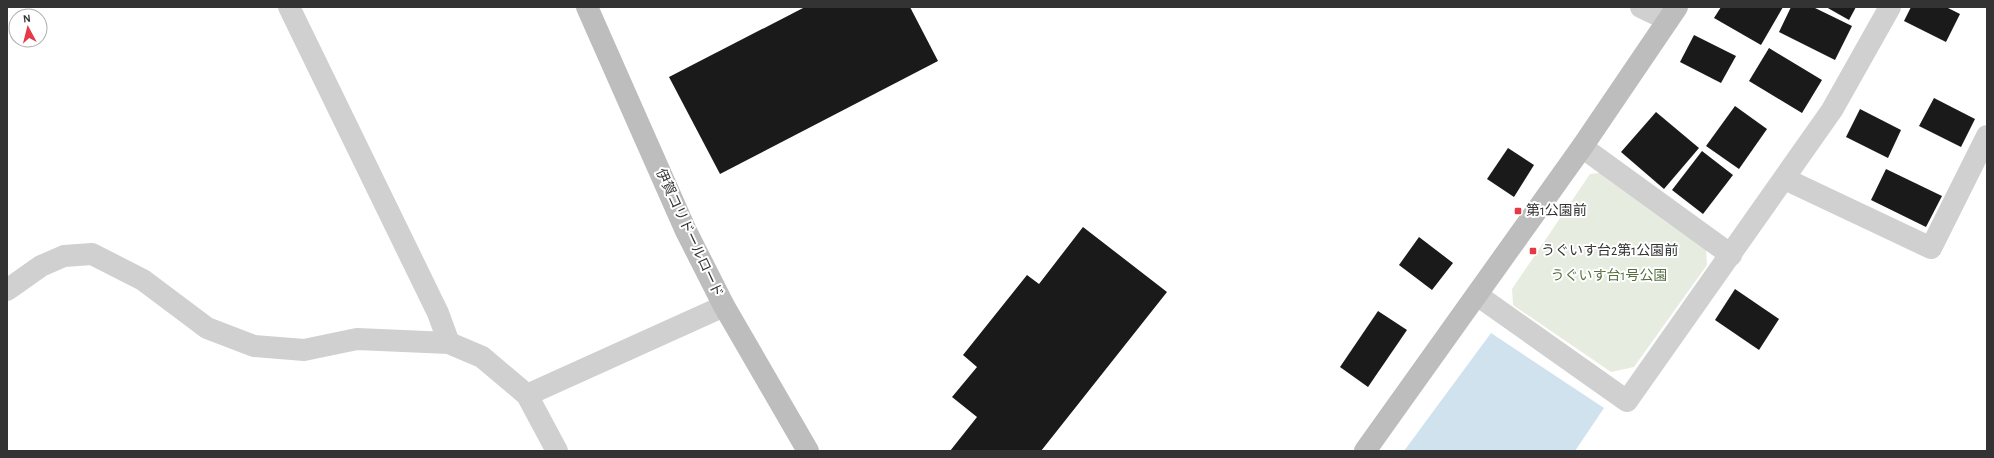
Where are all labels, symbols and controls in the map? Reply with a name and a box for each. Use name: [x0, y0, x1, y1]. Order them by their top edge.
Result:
north arrow: [8, 8, 48, 48]
text: N: [22, 13, 31, 24]
street label: 伊賀コリドールロード: [653, 166, 726, 299]
place label: 第1公園前: [1526, 202, 1587, 218]
marker: 第1公園前: [1513, 206, 1523, 216]
place label: うぐいす台2第1公園前: [1541, 242, 1678, 258]
marker: うぐいす台2第1公園前: [1528, 246, 1538, 256]
park label: うぐいす台1号公園: [1551, 267, 1667, 283]

